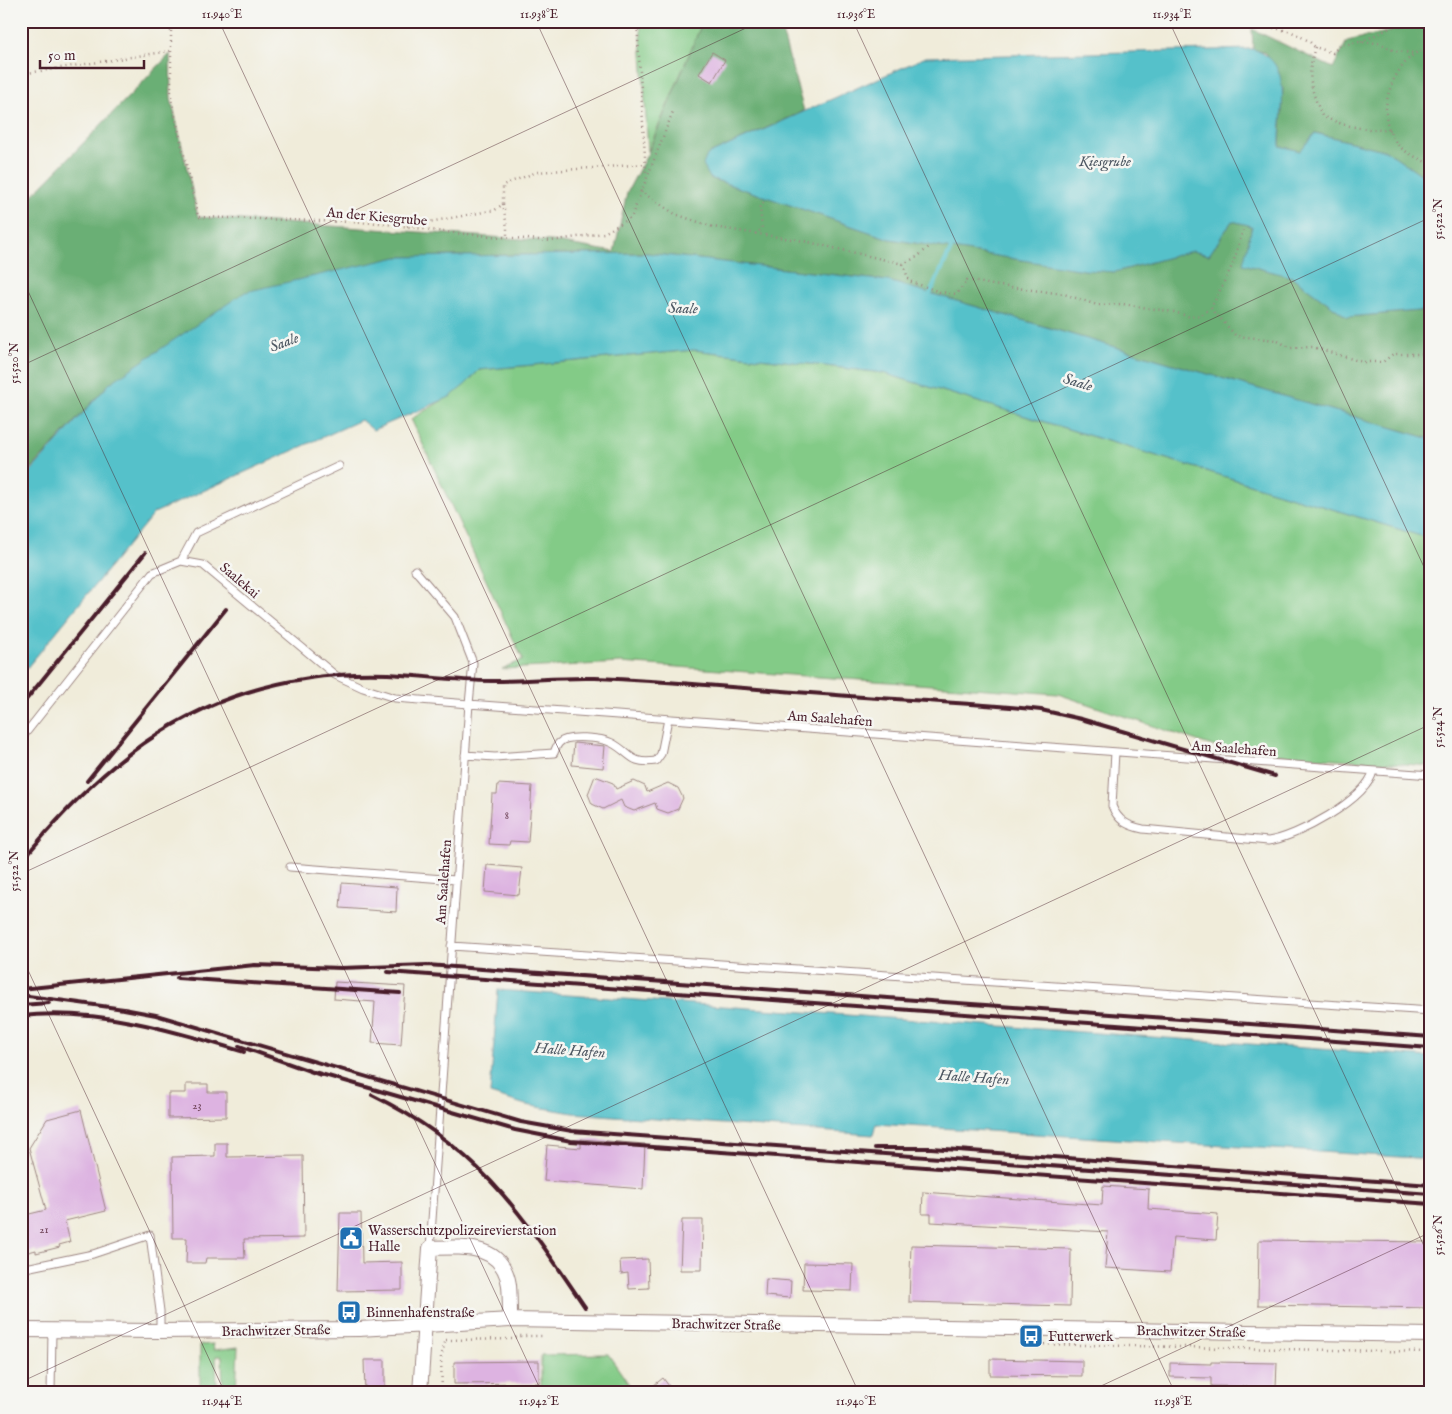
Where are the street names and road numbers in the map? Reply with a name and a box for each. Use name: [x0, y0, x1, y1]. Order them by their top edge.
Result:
street label: An der Kiesgrube: [325, 204, 429, 230]
street label: Saalekai: [216, 559, 263, 603]
street label: Am Saalehafen: [786, 707, 874, 731]
street label: Am Saalehafen: [1190, 737, 1278, 761]
street label: Am Saalehafen: [432, 838, 456, 926]
street label: Brachwitzer Straße: [671, 1315, 781, 1335]
street label: Brachwitzer Straße: [221, 1321, 331, 1341]
street label: Brachwitzer Straße: [1136, 1322, 1246, 1342]

